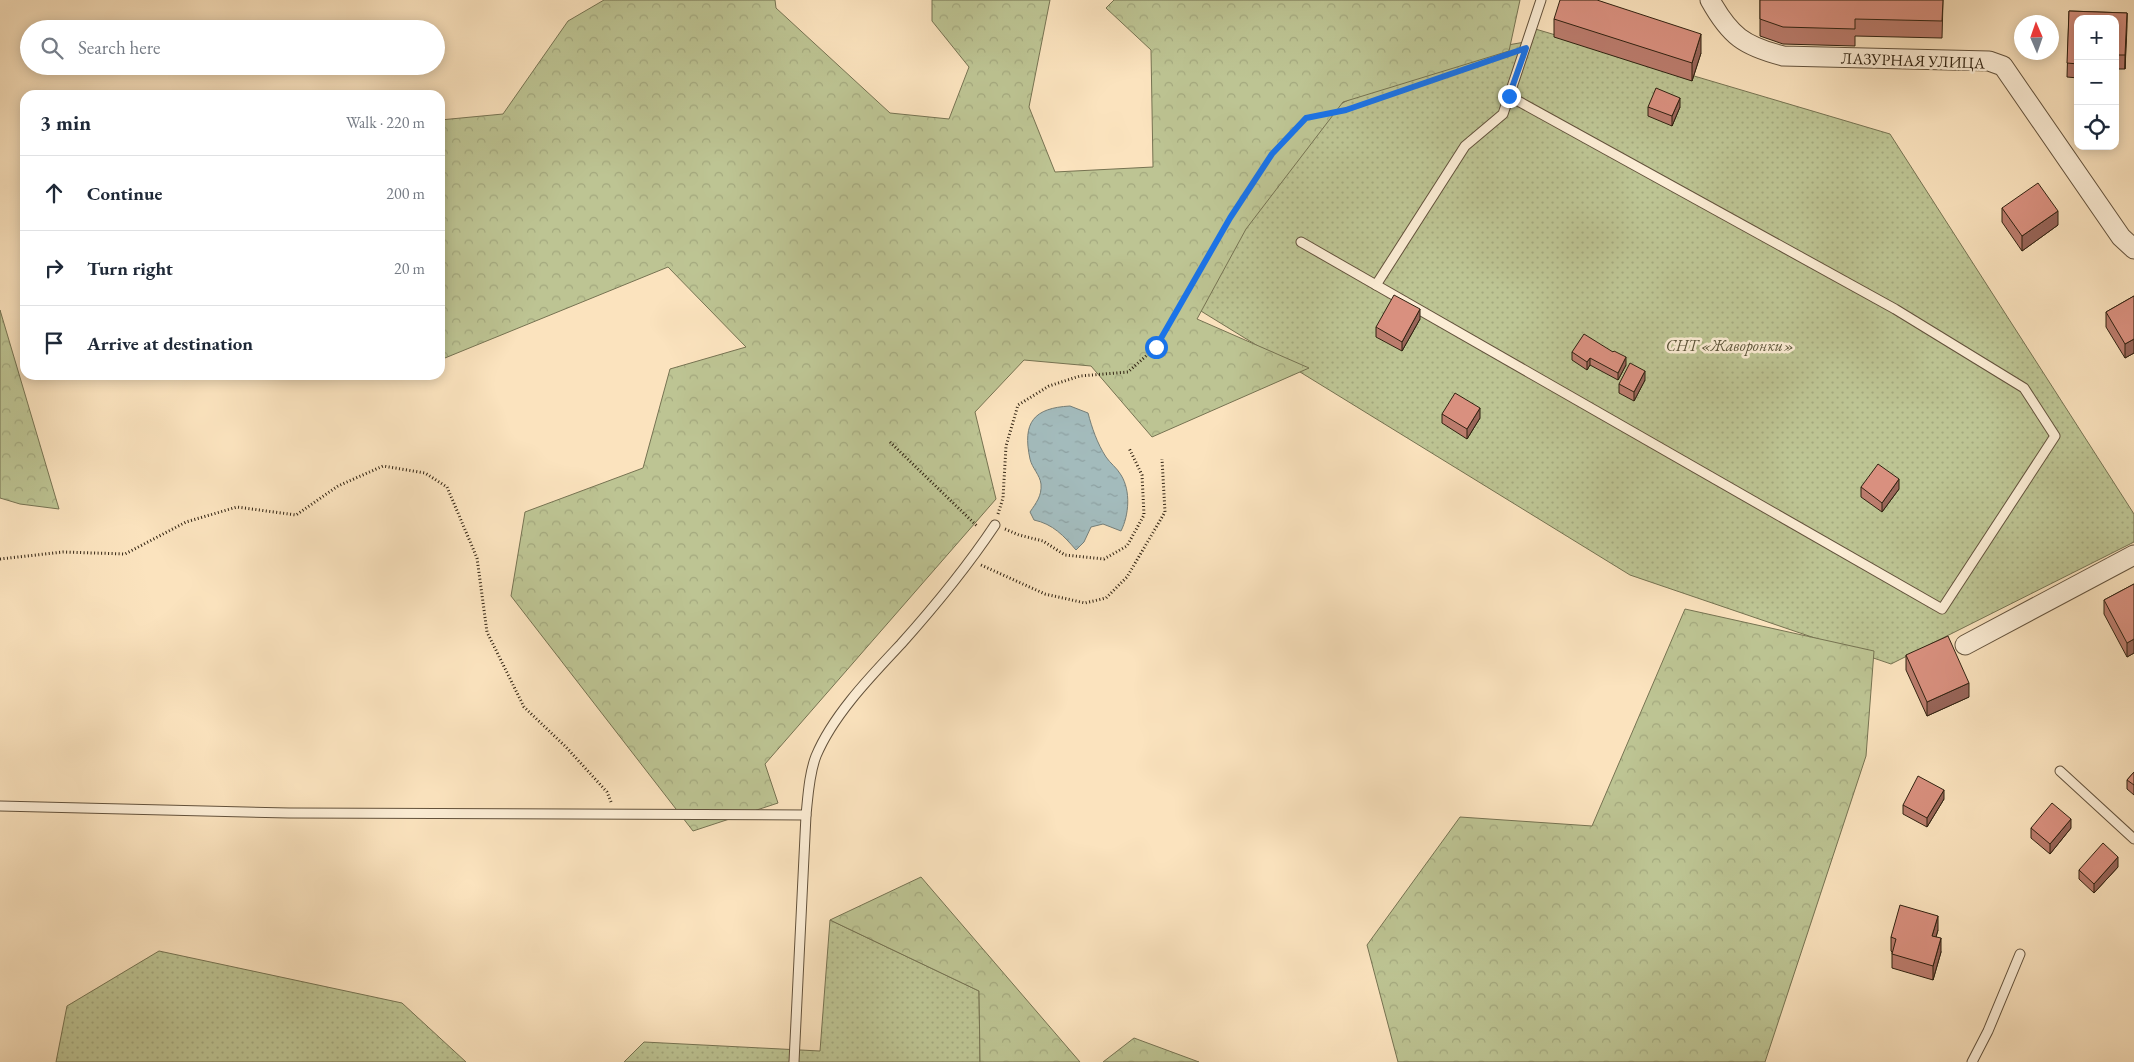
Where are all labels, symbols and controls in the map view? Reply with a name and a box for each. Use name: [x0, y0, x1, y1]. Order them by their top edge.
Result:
north arrow: [2014, 15, 2059, 60]
map controls: [2074, 15, 2119, 150]
button: +: [2074, 15, 2119, 60]
search box: [20, 20, 445, 75]
icon: search: [38, 34, 66, 62]
text: Search here: [78, 35, 160, 60]
street label: ЛАЗУРНАЯ УЛИЦА: [1841, 47, 1986, 74]
button: −: [2074, 60, 2119, 105]
route end: [1498, 85, 1521, 108]
button: locate: [2074, 105, 2119, 150]
text: 3 min: [40, 109, 91, 136]
text: Walk · 220 m: [346, 112, 425, 133]
icon: ahead: [40, 179, 68, 207]
text: Continue: [87, 181, 162, 206]
text: 200 m: [386, 183, 425, 204]
icon: right: [40, 254, 68, 282]
text: Turn right: [87, 256, 173, 281]
text: 20 m: [394, 258, 425, 279]
icon: arrive: [40, 329, 68, 357]
text: Arrive at destination: [87, 331, 253, 356]
park label: СНТ «Жаворонки»: [1666, 335, 1794, 356]
route start: [1145, 336, 1168, 359]

